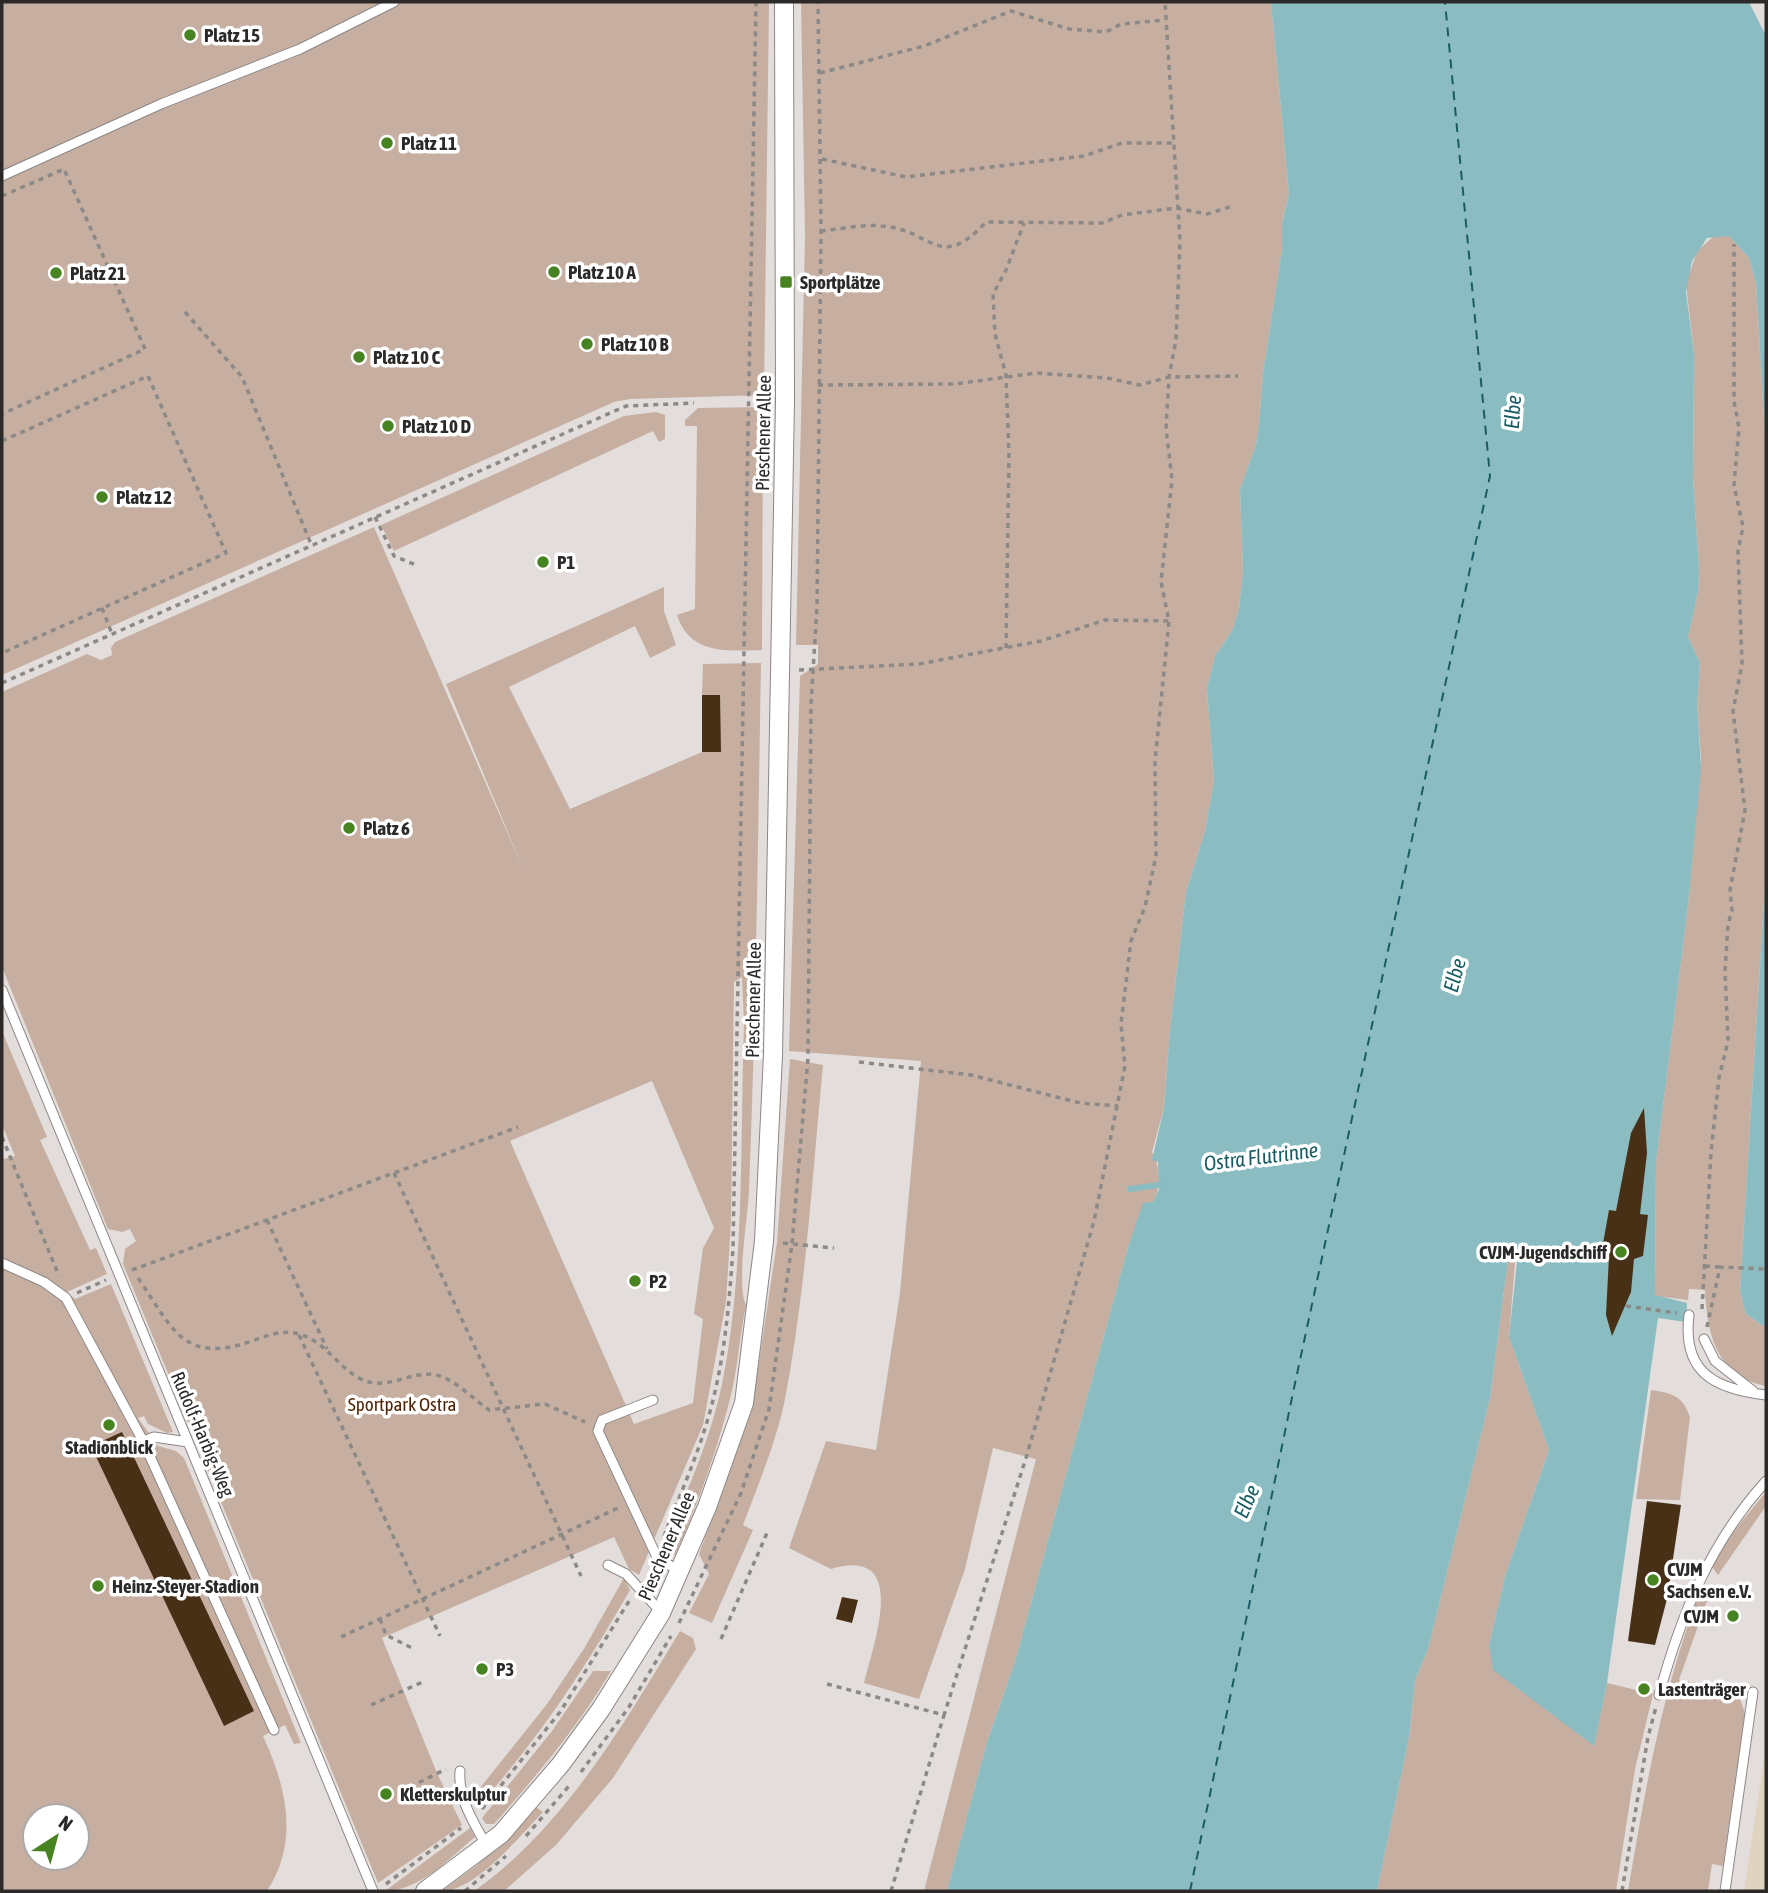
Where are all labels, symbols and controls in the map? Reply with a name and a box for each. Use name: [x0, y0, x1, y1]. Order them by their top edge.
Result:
place label: Platz 15: [204, 24, 260, 46]
marker: Platz 15: [182, 27, 198, 43]
place label: Platz 11: [401, 132, 457, 154]
marker: Platz 11: [379, 135, 395, 151]
place label: Platz 10 A: [568, 261, 637, 283]
place label: Platz 21: [70, 262, 126, 284]
marker: Platz 10 A: [546, 264, 562, 280]
marker: Platz 21: [48, 265, 64, 281]
place label: Sportplätze: [800, 271, 881, 293]
marker: Sportplätze: [778, 274, 794, 290]
place label: Platz 10 B: [601, 333, 669, 355]
marker: Platz 10 B: [579, 336, 595, 352]
place label: Platz 10 C: [373, 346, 441, 368]
marker: Platz 10 C: [351, 349, 367, 365]
street label: Pieschener Allee: [751, 375, 775, 491]
water label: Elbe: [1499, 394, 1525, 430]
place label: Platz 10 D: [402, 415, 472, 437]
marker: Platz 10 D: [380, 418, 396, 434]
place label: Platz 12: [116, 486, 172, 508]
marker: Platz 12: [94, 489, 110, 505]
place label: P1: [557, 551, 575, 573]
marker: P1: [535, 554, 551, 570]
place label: Platz 6: [363, 817, 410, 839]
marker: Platz 6: [341, 820, 357, 836]
street label: Pieschener Allee: [741, 942, 765, 1058]
water label: Elbe: [1438, 955, 1470, 995]
water label: Ostra Flutrinne: [1202, 1137, 1320, 1175]
place label: CVJM-Jugendschiff: [1479, 1241, 1608, 1263]
marker: CVJM-Jugendschiff: [1613, 1244, 1629, 1260]
place label: P2: [649, 1270, 667, 1292]
marker: P2: [627, 1273, 643, 1289]
street label: Rudolf-Harbig-Weg: [167, 1368, 240, 1500]
park label: Sportpark Ostra: [348, 1393, 456, 1415]
marker: Stadionblick: [101, 1417, 117, 1433]
place label: Stadionblick: [65, 1436, 153, 1458]
water label: Elbe: [1228, 1481, 1264, 1521]
street label: Pieschener Allee: [633, 1488, 699, 1604]
place label: CVJM Sachsen e.V.: [1667, 1558, 1752, 1602]
marker: CVJM Sachsen e.V.: [1645, 1572, 1661, 1588]
place label: Heinz-Steyer-Stadion: [112, 1575, 259, 1597]
marker: Heinz-Steyer-Stadion: [90, 1578, 106, 1594]
place label: CVJM: [1683, 1605, 1719, 1627]
marker: CVJM: [1725, 1608, 1741, 1624]
place label: P3: [496, 1658, 514, 1680]
marker: P3: [474, 1661, 490, 1677]
place label: Lastenträger: [1658, 1678, 1746, 1700]
marker: Lastenträger: [1636, 1681, 1652, 1697]
place label: Kletterskulptur: [400, 1783, 507, 1805]
marker: Kletterskulptur: [378, 1786, 394, 1802]
north arrow: [21, 1802, 91, 1872]
text: N: [55, 1811, 77, 1835]

